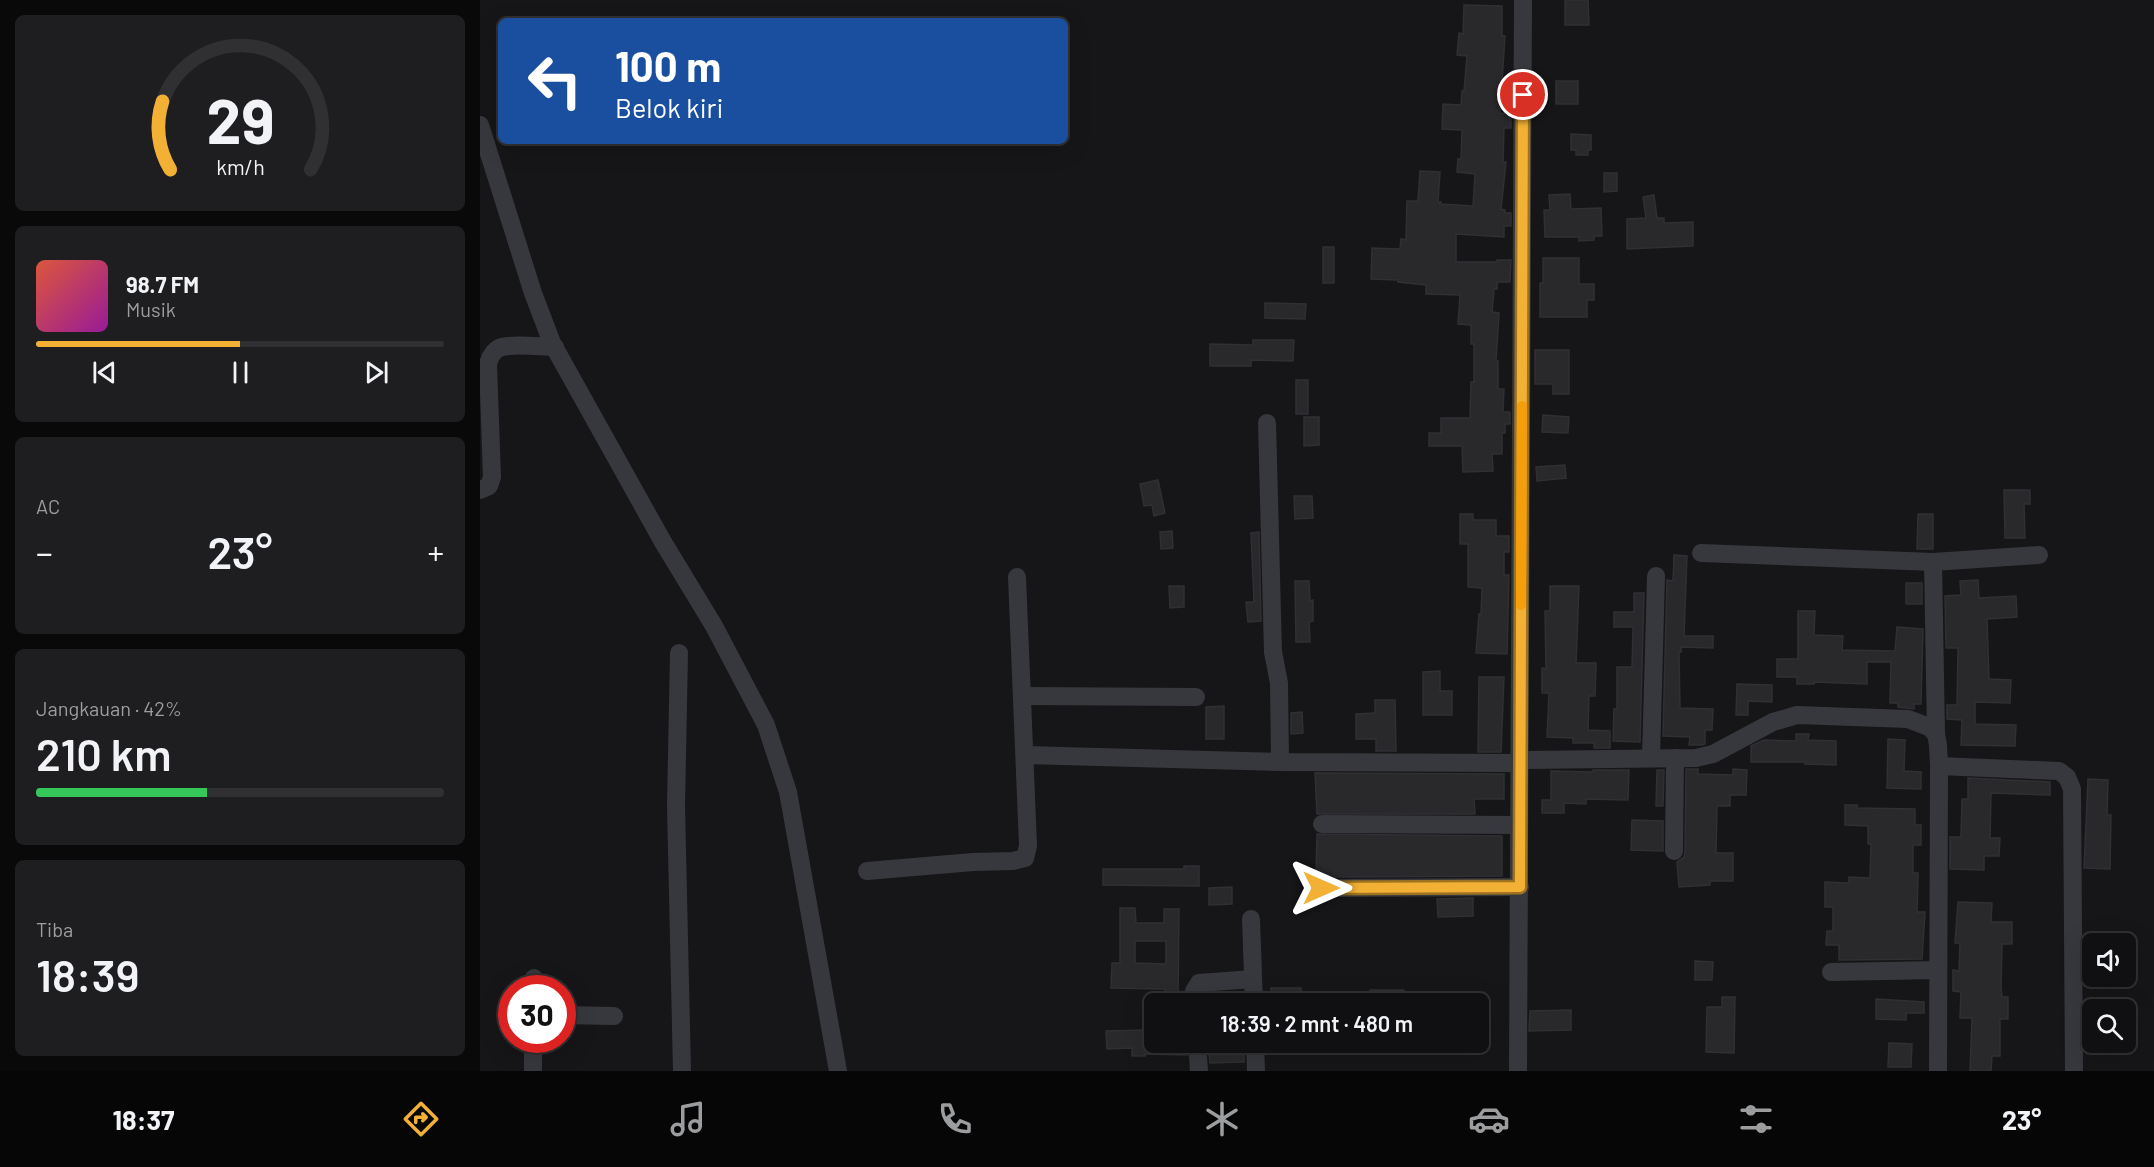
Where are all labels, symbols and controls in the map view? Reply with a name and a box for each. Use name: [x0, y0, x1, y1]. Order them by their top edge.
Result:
text: 100 m: [615, 40, 721, 90]
icon: left: [516, 42, 594, 120]
pin: [1497, 69, 1548, 120]
icon: arrive: [1506, 78, 1539, 111]
text: 29: [206, 82, 274, 156]
text: Belok kiri: [615, 91, 723, 123]
text: km/h: [216, 154, 264, 179]
text: 98.7 FM: [126, 271, 199, 297]
text: Musik: [126, 297, 176, 321]
icon: previous: [88, 356, 121, 389]
icon: pause: [224, 356, 257, 389]
icon: next: [360, 356, 393, 389]
text: AC: [36, 494, 60, 518]
text: 23°: [207, 524, 273, 578]
text: −: [36, 532, 53, 572]
text: +: [428, 532, 444, 572]
text: Jangkauan · 42%: [36, 696, 182, 720]
text: 210 km: [36, 726, 172, 780]
position arrow: [1289, 856, 1353, 920]
text: Tiba: [36, 917, 73, 941]
map controls: [2082, 933, 2136, 1053]
button: sound: [2082, 933, 2136, 987]
text: 18:39: [36, 947, 139, 1001]
speed limit sign: 30: [498, 975, 576, 1053]
button: search: [2082, 999, 2136, 1053]
text: 18:39 · 2 mnt · 480 m: [1220, 1010, 1413, 1036]
icon: directions: [400, 1098, 442, 1140]
icon: music: [667, 1098, 709, 1140]
icon: phone: [934, 1098, 976, 1140]
icon: climate: [1201, 1098, 1243, 1140]
icon: car: [1468, 1098, 1510, 1140]
icon: filters: [1735, 1098, 1777, 1140]
text: 18:37: [113, 1103, 175, 1135]
text: 23°: [2002, 1103, 2041, 1135]

